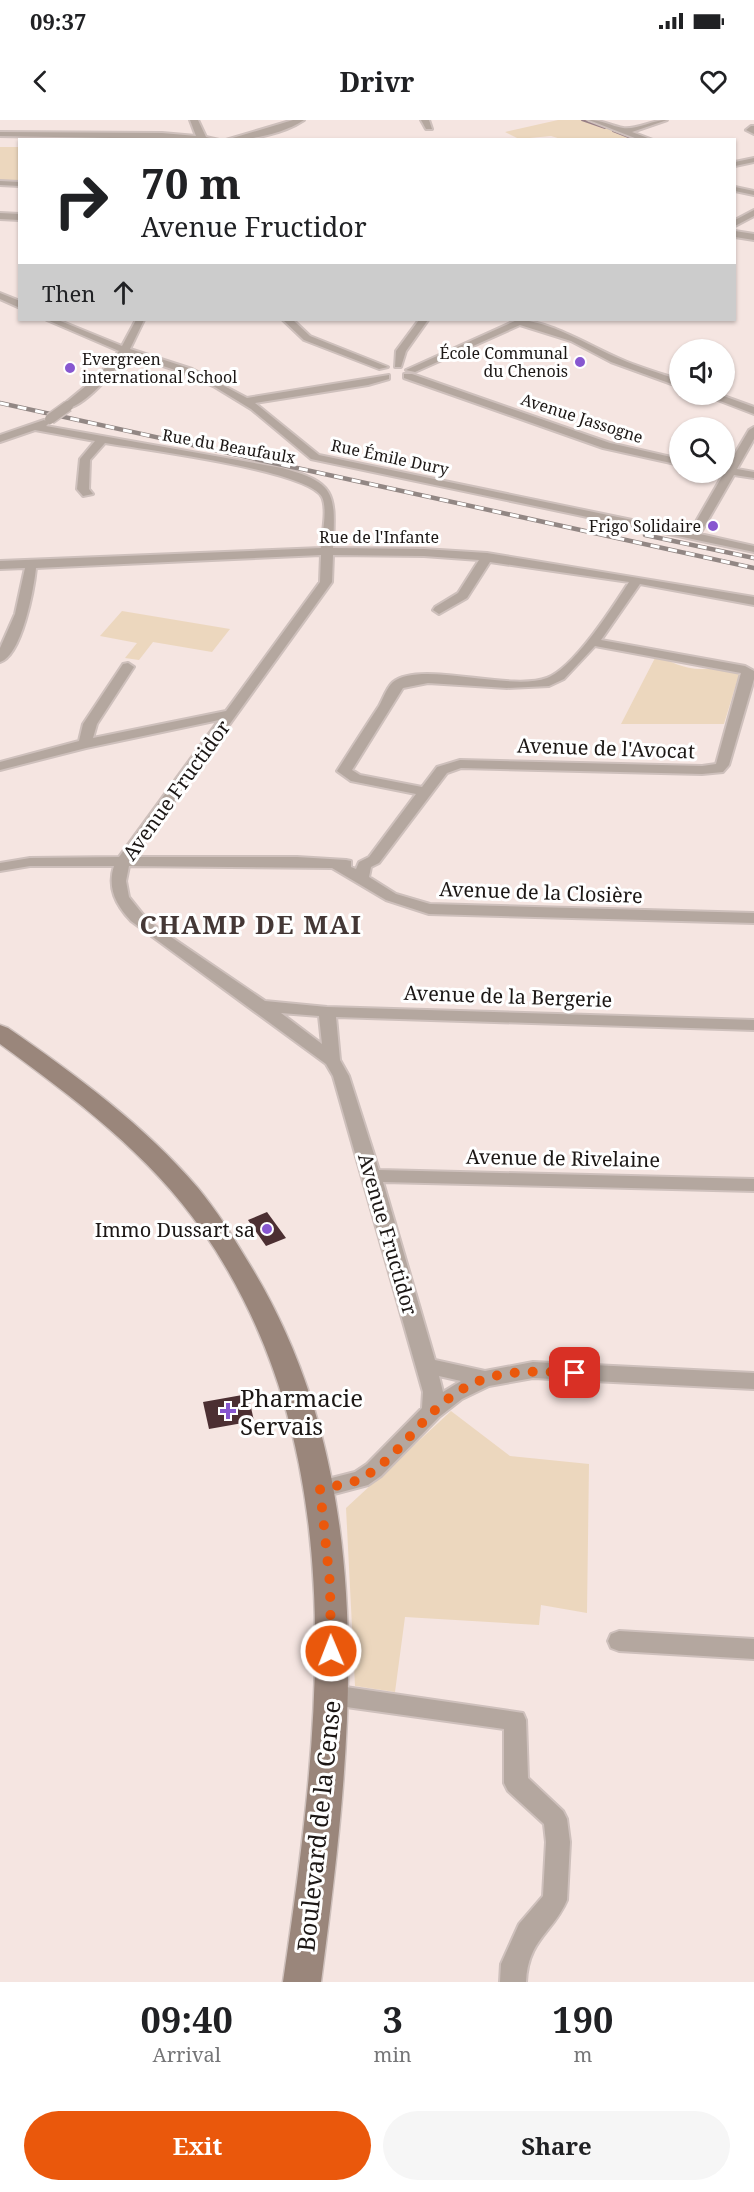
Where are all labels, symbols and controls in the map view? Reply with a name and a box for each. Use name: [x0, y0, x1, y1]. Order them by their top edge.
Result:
text: 09:37: [30, 6, 86, 36]
text: Drivr: [340, 63, 414, 100]
icon: back: [24, 65, 57, 98]
icon: heart: [697, 65, 730, 98]
text: 70 m: [141, 154, 241, 211]
icon: right: [42, 162, 120, 240]
text: Avenue Fructidor: [141, 208, 367, 245]
icon: ahead: [107, 276, 140, 309]
text: Then: [42, 278, 95, 308]
map controls: [669, 339, 735, 483]
button: sound: [669, 339, 735, 405]
place label: École Communal du Chenois: [440, 342, 568, 382]
place label: Evergreen international School: [82, 348, 237, 388]
marker: École Communal du Chenois: [573, 355, 587, 369]
marker: Evergreen international School: [63, 361, 77, 375]
street label: Avenue Jassogne: [518, 388, 646, 448]
button: search: [669, 417, 735, 483]
street label: Rue du Beaufaulx: [161, 423, 298, 469]
street label: Rue Émile Dury: [329, 434, 452, 480]
place label: Frigo Solidaire: [589, 515, 701, 537]
marker: Frigo Solidaire: [706, 519, 720, 533]
street label: Rue de l'Infante: [319, 526, 439, 548]
street label: Avenue Fructidor: [116, 714, 236, 866]
street label: Avenue de l'Avocat: [517, 731, 695, 765]
street label: Avenue de la Closière: [439, 875, 643, 909]
district label: CHAMP DE MAI: [140, 906, 362, 942]
street label: Avenue de la Bergerie: [403, 979, 613, 1013]
street label: Avenue de Rivelaine: [466, 1143, 660, 1173]
street label: Avenue Fructidor: [352, 1150, 424, 1319]
place label: Immo Dussart sa: [95, 1216, 255, 1243]
marker: Immo Dussart sa: [260, 1222, 274, 1236]
pin: [549, 1347, 600, 1398]
icon: arrive: [558, 1356, 591, 1389]
place label: Pharmacie Servais: [240, 1381, 363, 1442]
marker: Pharmacie Servais: [221, 1404, 235, 1418]
position arrow: [299, 1619, 363, 1683]
street label: Boulevard de la Cense: [288, 1699, 348, 1953]
text: 09:40: [141, 1995, 233, 2044]
text: 3: [382, 1995, 403, 2044]
text: 190: [552, 1995, 613, 2044]
text: Arrival: [153, 2041, 221, 2068]
text: min: [374, 2041, 412, 2068]
text: m: [573, 2041, 592, 2068]
button: Exit: [24, 2111, 371, 2180]
button: Share: [383, 2111, 730, 2180]

